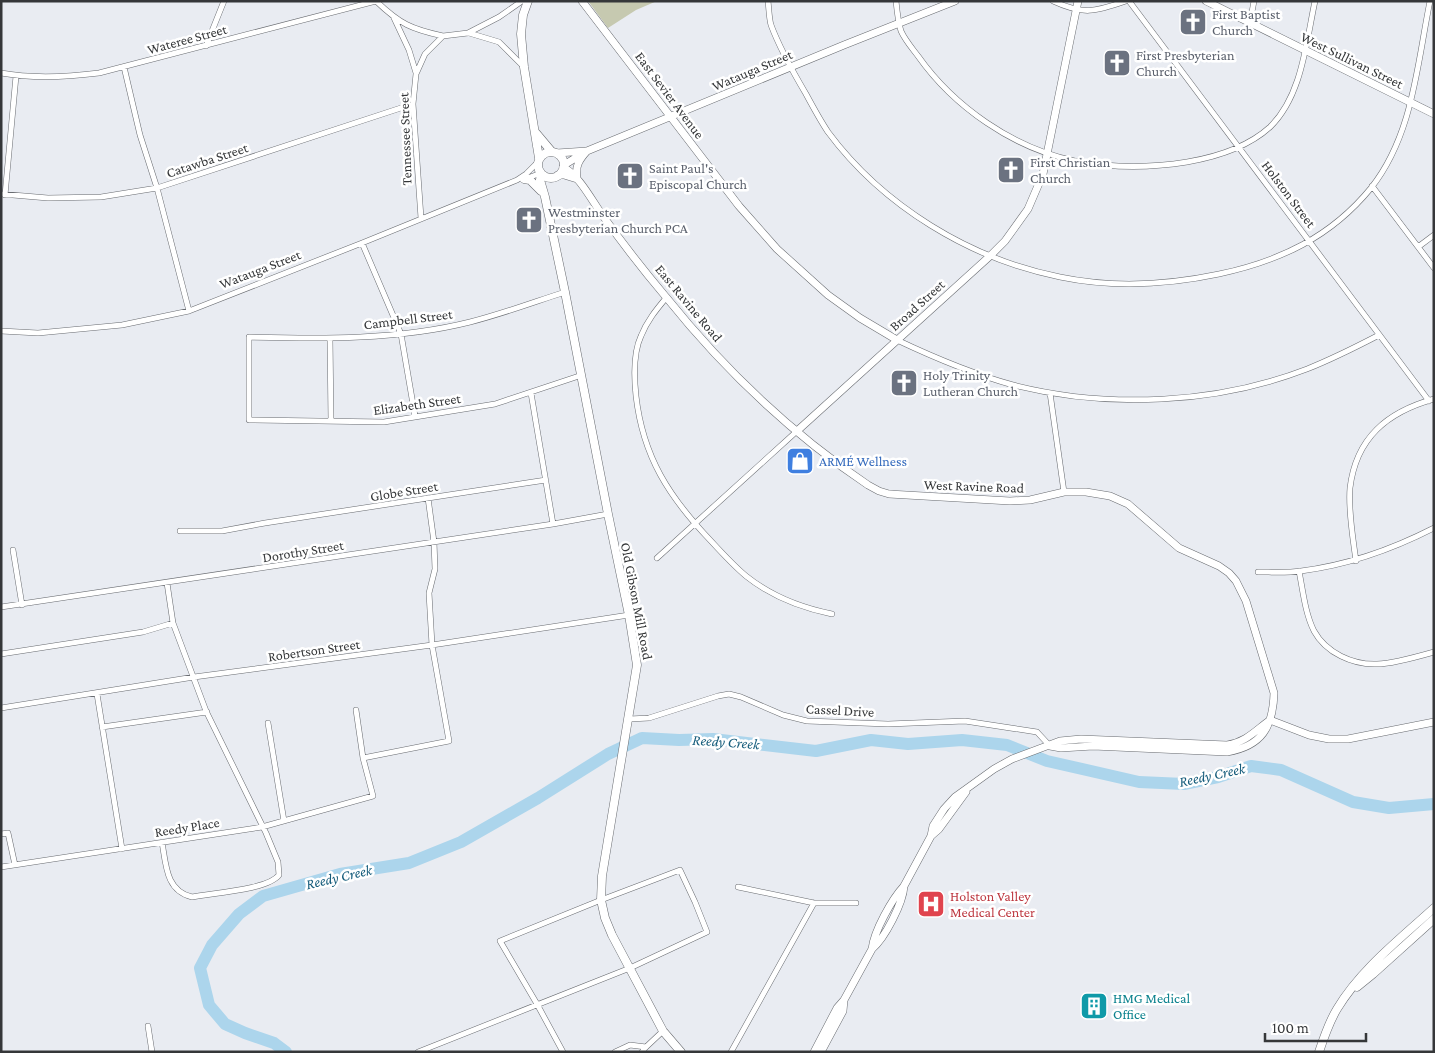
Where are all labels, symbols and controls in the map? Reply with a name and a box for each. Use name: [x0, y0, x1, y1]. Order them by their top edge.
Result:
place label: First Baptist Church: [1212, 6, 1280, 38]
church icon: First Baptist Church: [1178, 7, 1208, 37]
street label: Wateree Street: [145, 21, 229, 57]
street label: West Sullivan Street: [1298, 28, 1406, 92]
street label: Watauga Street: [709, 46, 795, 94]
place label: First Presbyterian Church: [1136, 47, 1235, 79]
street label: East Sevier Avenue: [632, 48, 708, 142]
church icon: First Presbyterian Church: [1102, 48, 1132, 78]
street label: Tennessee Street: [395, 92, 415, 186]
street label: Catawba Street: [164, 139, 250, 181]
place label: First Christian Church: [1030, 154, 1111, 186]
church icon: First Christian Church: [996, 155, 1026, 185]
street label: Holston Street: [1259, 157, 1320, 231]
place label: Saint Paul's Episcopal Church: [649, 160, 748, 192]
church icon: Saint Paul's Episcopal Church: [615, 161, 645, 191]
place label: Westminster Presbyterian Church PCA: [548, 204, 688, 236]
church icon: Westminster Presbyterian Church PCA: [514, 205, 544, 235]
street label: Watauga Street: [217, 246, 303, 292]
street label: East Ravine Road: [652, 261, 726, 345]
street label: Broad Street: [886, 276, 948, 334]
street label: Campbell Street: [363, 306, 454, 332]
place label: Holy Trinity Lutheran Church: [923, 367, 1019, 399]
church icon: Holy Trinity Lutheran Church: [889, 368, 919, 398]
street label: Elizabeth Street: [372, 390, 462, 418]
shop icon: ARMÉ Wellness: [785, 446, 815, 476]
place label: ARMÉ Wellness: [819, 453, 907, 469]
street label: West Ravine Road: [924, 476, 1025, 496]
street label: Globe Street: [369, 478, 439, 504]
street label: Dorothy Street: [261, 537, 345, 565]
street label: Old Gibson Mill Road: [618, 541, 656, 662]
street label: Robertson Street: [267, 636, 361, 664]
street label: Cassel Drive: [805, 700, 875, 720]
water label: Reedy Creek: [692, 732, 762, 753]
water label: Reedy Creek: [1177, 760, 1248, 791]
street label: Reedy Place: [153, 814, 221, 840]
water label: Reedy Creek: [304, 861, 375, 893]
place label: Holston Valley Medical Center: [950, 888, 1035, 920]
hospital icon: Holston Valley Medical Center: [916, 889, 946, 919]
place label: HMG Medical Office: [1113, 990, 1190, 1022]
building icon: HMG Medical Office: [1079, 991, 1109, 1021]
scale bar: [1265, 1010, 1366, 1042]
text: 100 m: [1272, 1020, 1309, 1036]

